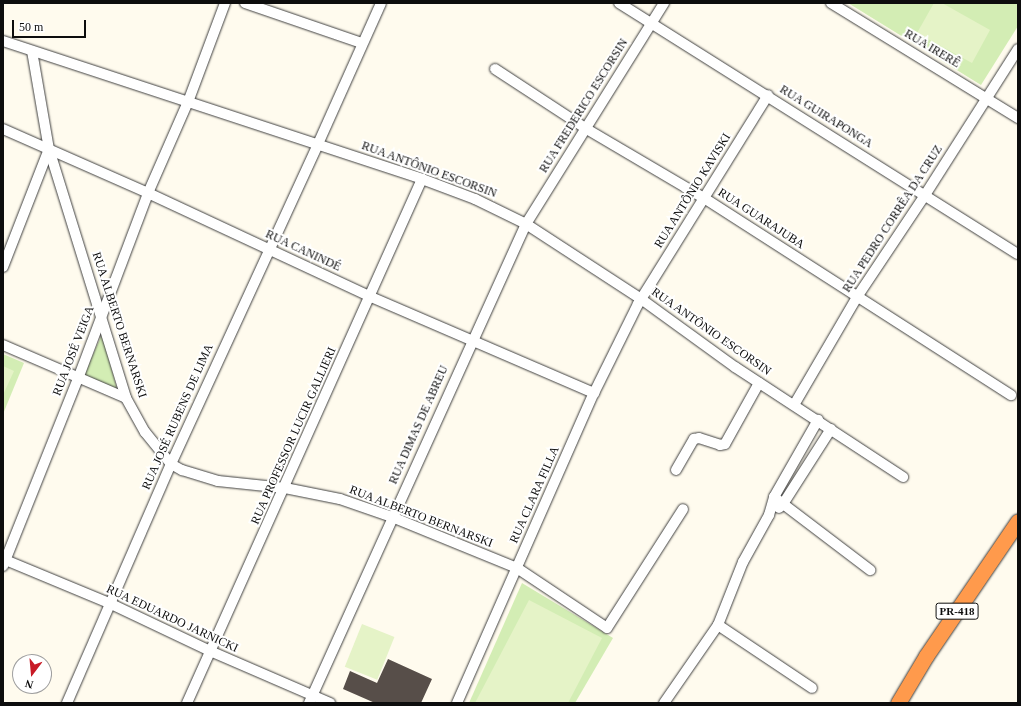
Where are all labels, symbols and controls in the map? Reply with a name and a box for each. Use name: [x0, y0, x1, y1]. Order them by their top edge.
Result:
scale bar: [14, 12, 88, 38]
text: 50 m: [19, 20, 43, 34]
street label: RUA IRERÊ: [901, 27, 963, 71]
street label: RUA FREDERICO ESCORSIN: [537, 36, 631, 176]
street label: RUA GUIRAPONGA: [777, 82, 875, 152]
street label: RUA ANTÔNIO KAVISKI: [651, 130, 735, 252]
street label: RUA ANTÔNIO ESCORSIN: [359, 139, 499, 201]
street label: RUA PEDRO CORRÊA DA CRUZ: [839, 142, 947, 296]
street label: RUA GUARAJUBA: [715, 185, 807, 253]
street label: RUA CANINDÉ: [263, 227, 343, 275]
street label: RUA ALBERTO BERNARSKI: [88, 250, 150, 400]
street label: RUA ANTÔNIO ESCORSIN: [648, 285, 774, 379]
street label: RUA JOSÉ VEIGA: [50, 304, 98, 398]
street label: RUA JOSÉ RUBENS DE LIMA: [139, 342, 217, 492]
street label: RUA PROFESSOR LUCIR GALLIERI: [248, 345, 340, 527]
street label: RUA DIMAS DE ABREU: [386, 363, 452, 487]
street label: RUA CLARA FILLA: [507, 444, 563, 546]
street label: RUA ALBERTO BERNARSKI: [347, 483, 495, 551]
street label: RUA EDUARDO JARNICKI: [103, 582, 241, 656]
road number: PR-418: [935, 602, 979, 620]
north arrow: [12, 654, 52, 694]
text: N: [23, 678, 34, 691]

